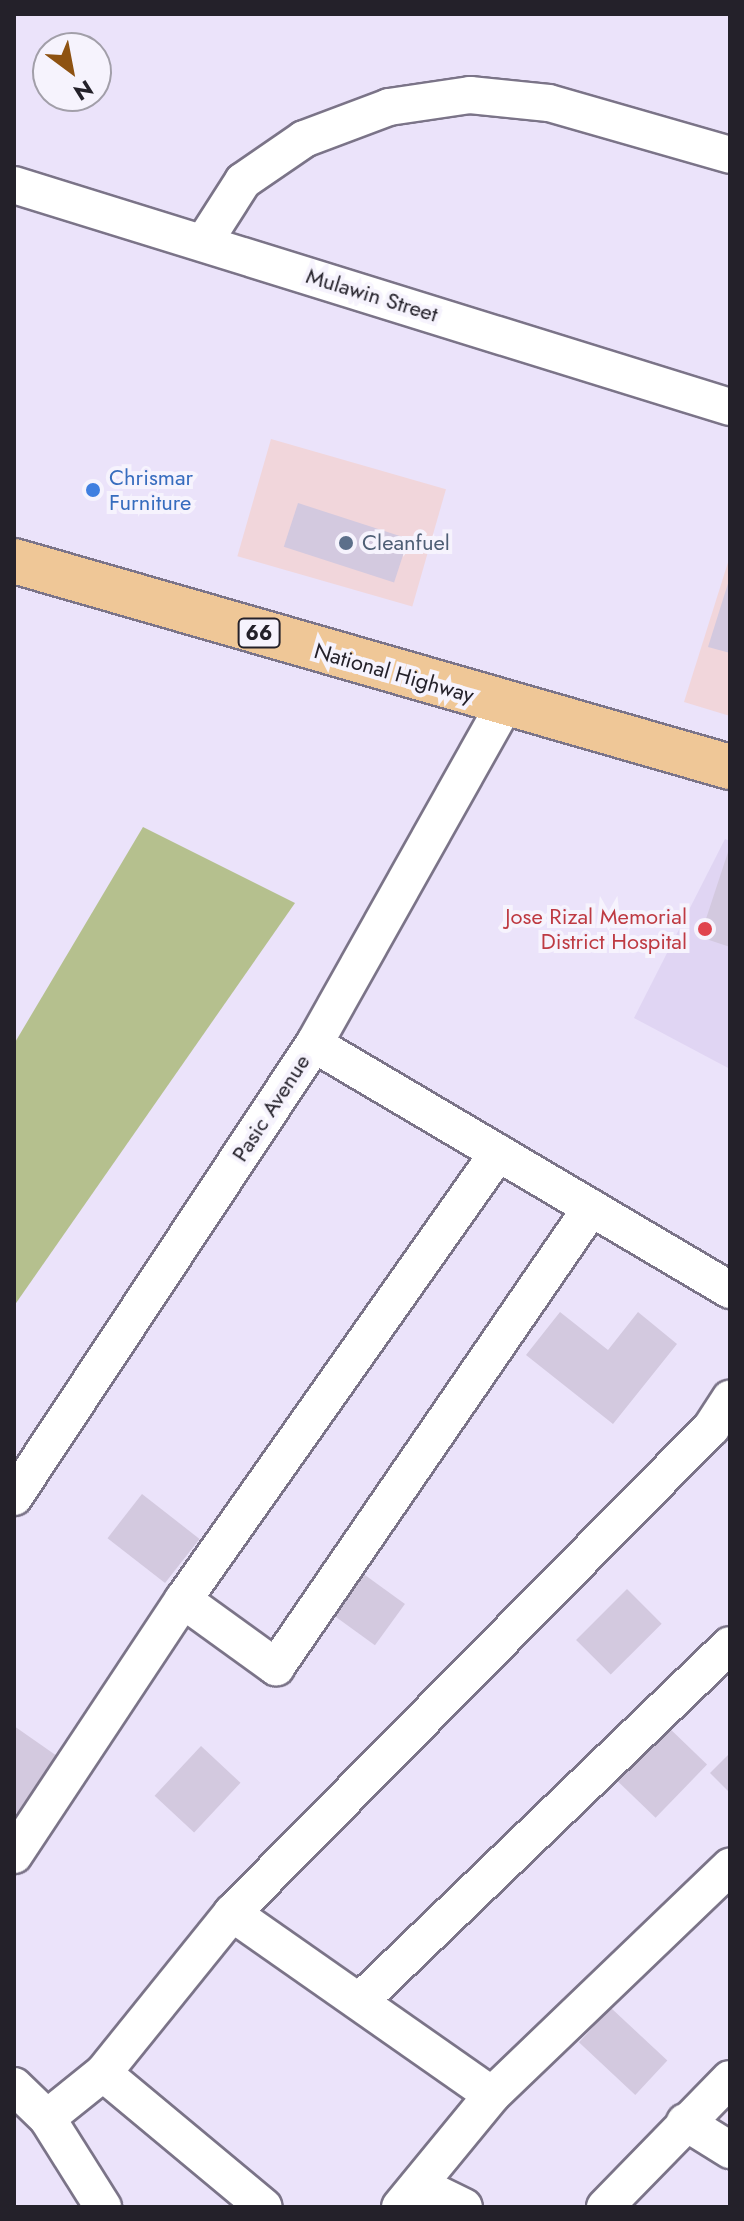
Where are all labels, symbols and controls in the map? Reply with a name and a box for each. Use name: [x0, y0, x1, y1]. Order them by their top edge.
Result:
north arrow: [32, 32, 112, 112]
text: N: [68, 72, 100, 109]
street label: Mulawin Street: [303, 262, 441, 328]
place label: Chrismar Furniture: [109, 464, 193, 516]
marker: Chrismar Furniture: [84, 481, 102, 499]
place label: Cleanfuel: [362, 530, 450, 556]
marker: Cleanfuel: [337, 534, 355, 552]
road number: 66: [237, 617, 281, 649]
street label: National Highway: [311, 638, 477, 708]
place label: Jose Rizal Memorial District Hospital: [505, 903, 687, 954]
marker: Jose Rizal Memorial District Hospital: [694, 918, 716, 940]
street label: Pasic Avenue: [227, 1050, 315, 1166]

